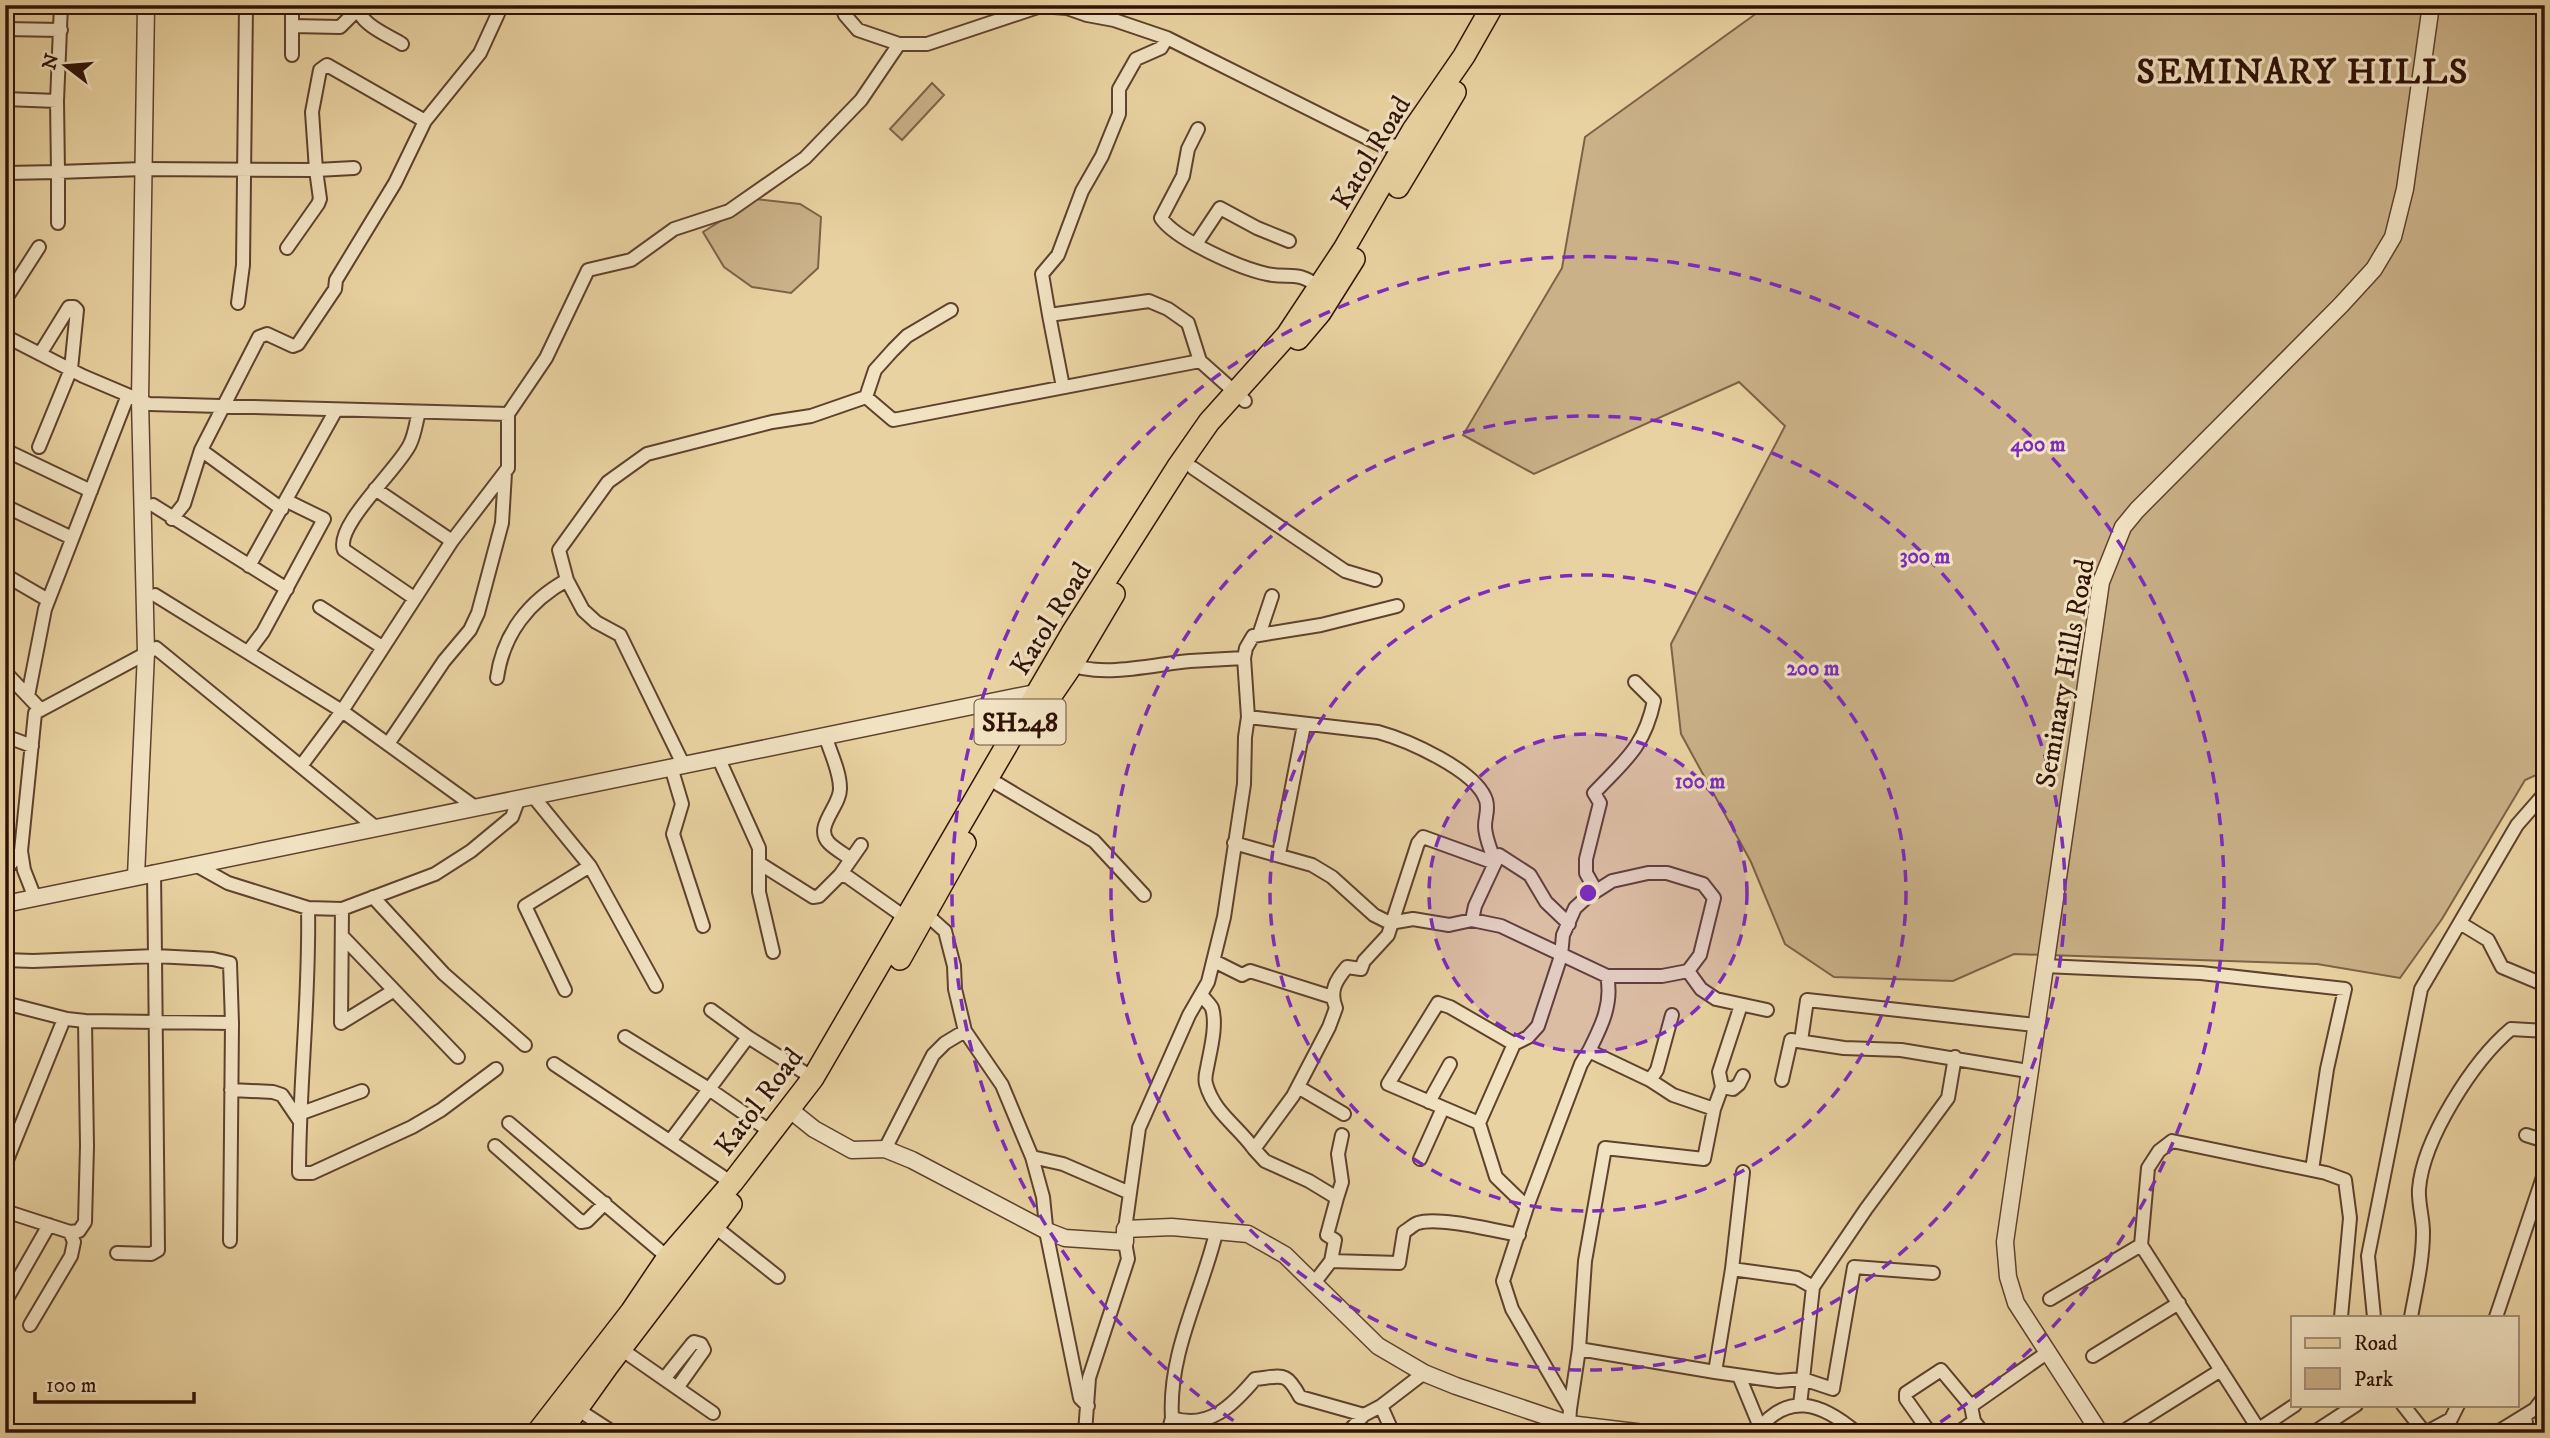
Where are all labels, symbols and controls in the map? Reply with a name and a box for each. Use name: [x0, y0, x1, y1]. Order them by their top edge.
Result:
north arrow: [32, 32, 102, 102]
text: N: [38, 51, 64, 72]
district label: SEMINARY HILLS: [2137, 51, 2469, 95]
street label: Katol Road: [1324, 90, 1419, 216]
text: 400 m: [2011, 432, 2066, 458]
text: 300 m: [1900, 544, 1951, 570]
street label: Katol Road: [1003, 556, 1100, 682]
street label: Seminary Hills Road: [2028, 556, 2103, 790]
text: 200 m: [1786, 656, 1840, 682]
road number: SH248: [974, 700, 1066, 744]
text: 100 m: [1675, 769, 1725, 795]
centre of rings: [1576, 881, 1600, 905]
street label: Katol Road: [707, 1041, 811, 1163]
legend: [2291, 1316, 2518, 1406]
text: Road: [2354, 1331, 2398, 1357]
scale bar: [35, 1361, 194, 1405]
text: Park: [2354, 1367, 2394, 1393]
text: 100 m: [46, 1373, 97, 1399]

